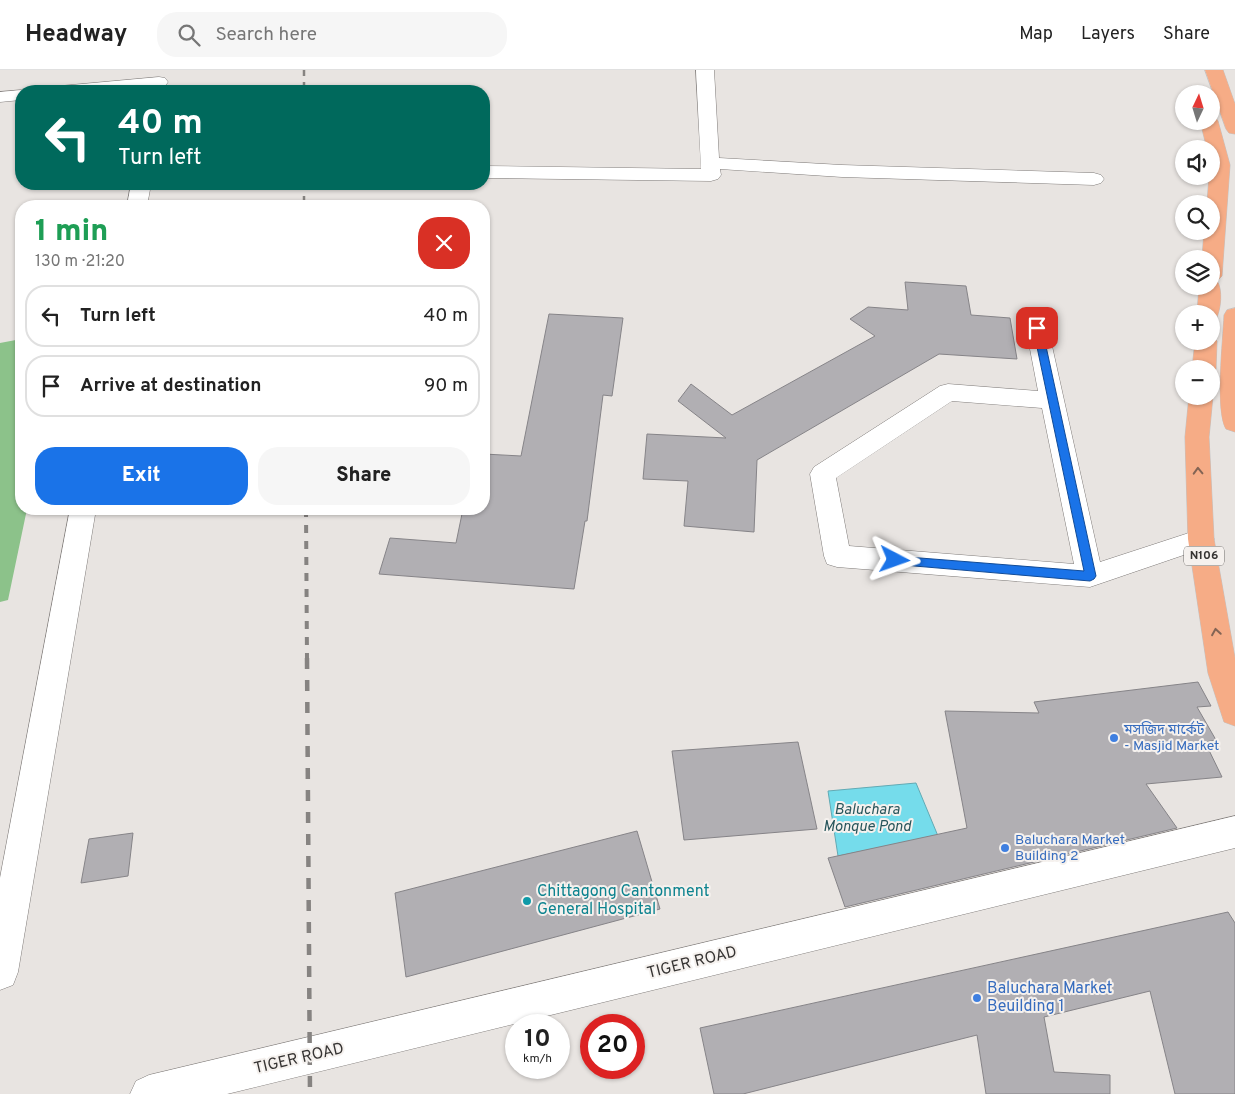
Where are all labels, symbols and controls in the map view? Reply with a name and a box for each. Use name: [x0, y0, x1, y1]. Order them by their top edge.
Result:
search box: [157, 12, 507, 57]
text: Headway: [25, 20, 127, 50]
icon: search: [175, 21, 203, 49]
text: Search here: [215, 23, 317, 47]
text: Map: [1019, 23, 1053, 46]
text: Layers: [1081, 23, 1135, 46]
text: Share: [1163, 23, 1210, 46]
north arrow: [1175, 85, 1220, 130]
map controls: [1175, 85, 1220, 405]
text: 40 m: [118, 102, 203, 146]
icon: left: [35, 105, 100, 170]
button: sound: [1175, 140, 1220, 185]
text: Turn left: [118, 145, 201, 172]
button: search: [1175, 195, 1220, 240]
text: 1 min: [35, 214, 108, 251]
button: close: [418, 217, 470, 269]
button: layers: [1175, 250, 1220, 295]
text: 130 m · 21:20: [35, 252, 125, 272]
icon: left: [37, 302, 65, 330]
text: Turn left: [80, 304, 156, 328]
text: 40 m: [423, 304, 468, 328]
button: +: [1175, 305, 1220, 350]
pin: [1016, 307, 1058, 349]
icon: arrive: [1023, 314, 1051, 342]
button: −: [1175, 360, 1220, 405]
icon: arrive: [37, 372, 65, 400]
text: Arrive at destination: [80, 374, 261, 398]
text: 90 m: [424, 374, 468, 398]
button: Exit: [35, 447, 248, 505]
button: Share: [258, 447, 470, 505]
one-way arrow: [1193, 466, 1203, 474]
position arrow: [868, 533, 920, 585]
road number: N106: [1184, 546, 1224, 566]
one-way arrow: [1211, 628, 1222, 636]
place label: মসজিদ মার্কেট - Masjid Market: [1123, 720, 1219, 755]
marker: মসজিদ মার্কেট - Masjid Market: [1108, 732, 1120, 744]
water label: Baluchara Monque Pond: [823, 801, 912, 837]
place label: Baluchara Market Building 2: [1015, 832, 1125, 865]
marker: Baluchara Market Building 2: [999, 842, 1011, 854]
place label: Chittagong Cantonment General Hospital: [537, 882, 710, 920]
marker: Chittagong Cantonment General Hospital: [521, 895, 533, 907]
street label: TIGER ROAD: [645, 942, 739, 984]
place label: Baluchara Market Beuilding 1: [987, 979, 1113, 1017]
marker: Baluchara Market Beuilding 1: [971, 992, 983, 1004]
speed limit sign: 20: [580, 1014, 645, 1079]
text: 10: [524, 1024, 551, 1056]
street label: TIGER ROAD: [252, 1039, 346, 1079]
text: km/h: [523, 1051, 552, 1067]

